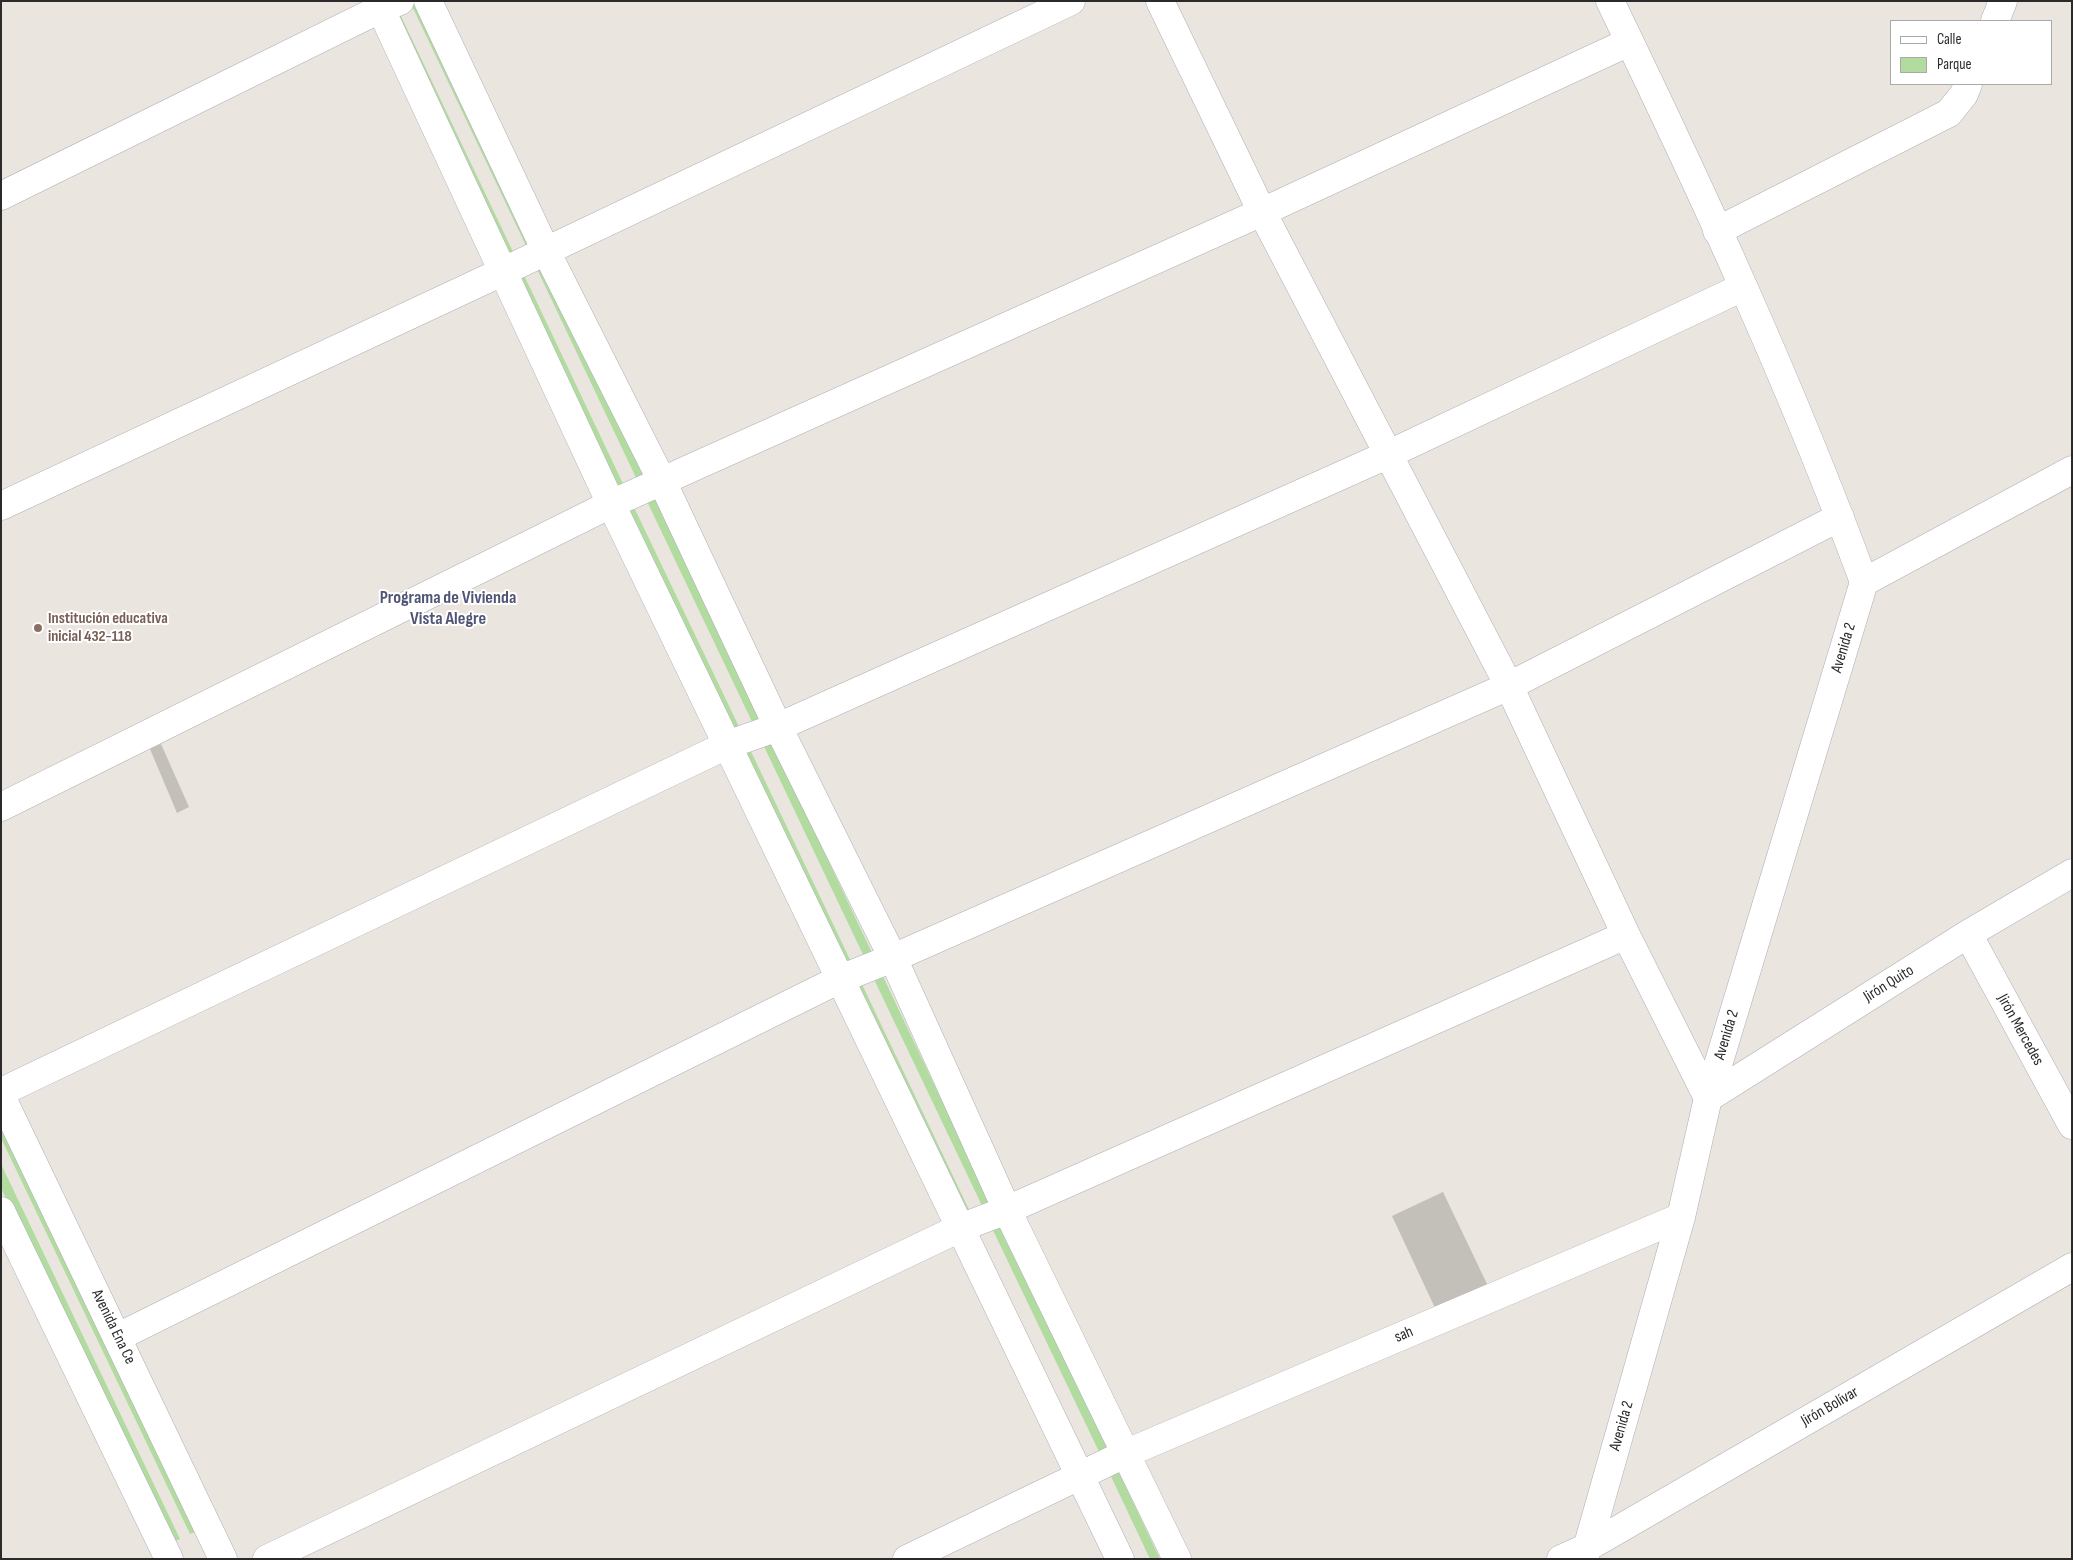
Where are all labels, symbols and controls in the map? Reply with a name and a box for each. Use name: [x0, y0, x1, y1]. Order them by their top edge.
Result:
legend: [1890, 20, 2053, 85]
text: Calle: [1937, 30, 1961, 49]
text: Parque: [1937, 55, 1972, 74]
district label: Programa de Vivienda Vista Alegre: [380, 587, 516, 630]
place label: Institución educativa inicial 432-118: [48, 609, 168, 647]
street label: Avenida 2: [1827, 621, 1861, 675]
marker: Institución educativa inicial 432-118: [32, 622, 44, 634]
street label: Jirón Quito: [1860, 961, 1918, 1007]
street label: Jirón Mercedes: [1993, 991, 2047, 1069]
street label: Avenida 2: [1710, 1008, 1744, 1062]
street label: Avenida Ena Ce: [87, 1287, 139, 1367]
street label: sah: [1392, 1323, 1416, 1347]
street label: Jirón Bolívar: [1798, 1383, 1862, 1431]
street label: Avenida 2: [1606, 1399, 1638, 1453]

